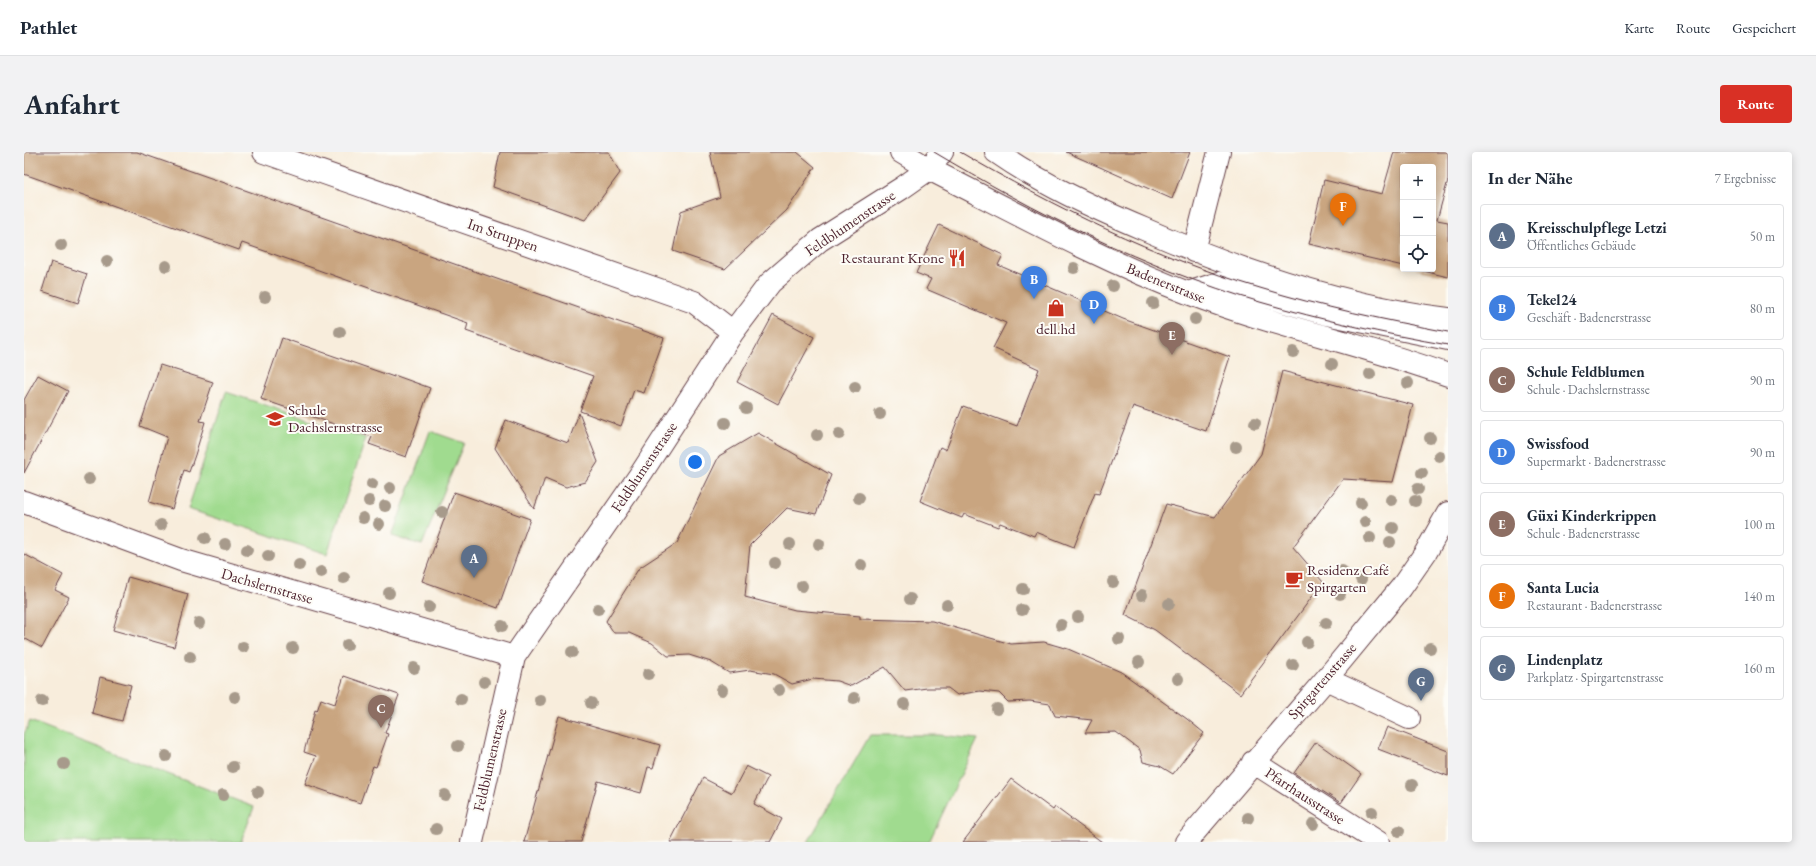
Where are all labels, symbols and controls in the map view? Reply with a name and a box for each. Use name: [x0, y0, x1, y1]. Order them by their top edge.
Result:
text: Pathlet: [20, 15, 77, 40]
text: Karte: [1624, 19, 1654, 37]
text: Route: [1676, 19, 1710, 37]
text: Gespeichert: [1732, 19, 1796, 37]
button: Route: [1720, 85, 1792, 123]
text: Anfahrt: [24, 86, 120, 122]
map controls: [1400, 164, 1436, 272]
button: +: [1400, 164, 1436, 200]
text: In der Nähe: [1488, 167, 1573, 189]
text: 7 Ergebnisse: [1715, 170, 1776, 187]
street label: Feldblumenstrasse: [801, 185, 899, 260]
pin: F: [1330, 193, 1356, 226]
button: −: [1400, 200, 1436, 236]
street label: Im Struppen: [465, 214, 541, 256]
text: Kreisschulpflege Letzi: [1527, 218, 1667, 237]
text: A: [1497, 228, 1507, 245]
text: 50 m: [1750, 228, 1775, 245]
button: locate: [1400, 236, 1436, 272]
text: Öffentliches Gebäude: [1527, 237, 1636, 254]
place label: Restaurant Krone: [841, 248, 944, 267]
restaurant icon: Restaurant Krone: [947, 248, 967, 268]
street label: Badenerstrasse: [1124, 258, 1208, 307]
pin: B: [1021, 266, 1047, 299]
text: Tekel24: [1527, 290, 1577, 309]
pin: D: [1081, 291, 1107, 324]
shop icon: dell.hd: [1046, 298, 1066, 318]
text: B: [1498, 300, 1506, 317]
text: 80 m: [1750, 300, 1775, 317]
text: Geschäft · Badenerstrasse: [1527, 309, 1651, 326]
place label: dell.hd: [1036, 319, 1076, 338]
pin: E: [1159, 322, 1185, 355]
text: Schule Feldblumen: [1527, 362, 1645, 381]
text: C: [1497, 372, 1507, 389]
text: 90 m: [1750, 372, 1775, 389]
text: Schule · Dachslernstrasse: [1527, 381, 1650, 398]
place label: Schule Dachslernstrasse: [288, 400, 383, 436]
school or university icon: Schule Dachslernstrasse: [265, 409, 285, 429]
street label: Feldblumenstrasse: [606, 418, 681, 515]
text: Swissfood: [1527, 434, 1589, 453]
text: D: [1497, 444, 1507, 461]
text: 90 m: [1750, 444, 1775, 461]
your location: [685, 452, 705, 472]
text: Supermarkt · Badenerstrasse: [1527, 453, 1666, 470]
text: Güxi Kinderkrippen: [1527, 506, 1657, 525]
text: E: [1498, 516, 1506, 533]
text: 100 m: [1744, 516, 1775, 533]
text: Schule · Badenerstrasse: [1527, 525, 1640, 542]
pin: A: [461, 545, 487, 578]
place label: Residenz Café Spirgarten: [1307, 560, 1389, 596]
street label: Dachslernstrasse: [219, 563, 315, 608]
cafe icon: Residenz Café Spirgarten: [1284, 569, 1304, 589]
text: Santa Lucia: [1527, 578, 1599, 597]
text: F: [1498, 588, 1506, 605]
text: 140 m: [1744, 588, 1775, 605]
text: Restaurant · Badenerstrasse: [1527, 597, 1662, 614]
street label: Spirgartenstrasse: [1283, 638, 1360, 723]
text: Lindenplatz: [1527, 650, 1603, 669]
text: G: [1497, 660, 1507, 677]
text: 160 m: [1744, 660, 1775, 677]
pin: G: [1408, 668, 1434, 701]
text: Parkplatz · Spirgartenstrasse: [1527, 669, 1664, 686]
pin: C: [368, 695, 394, 728]
street label: Feldblumenstrasse: [468, 707, 511, 813]
street label: Pfarrhausstrasse: [1262, 763, 1349, 828]

